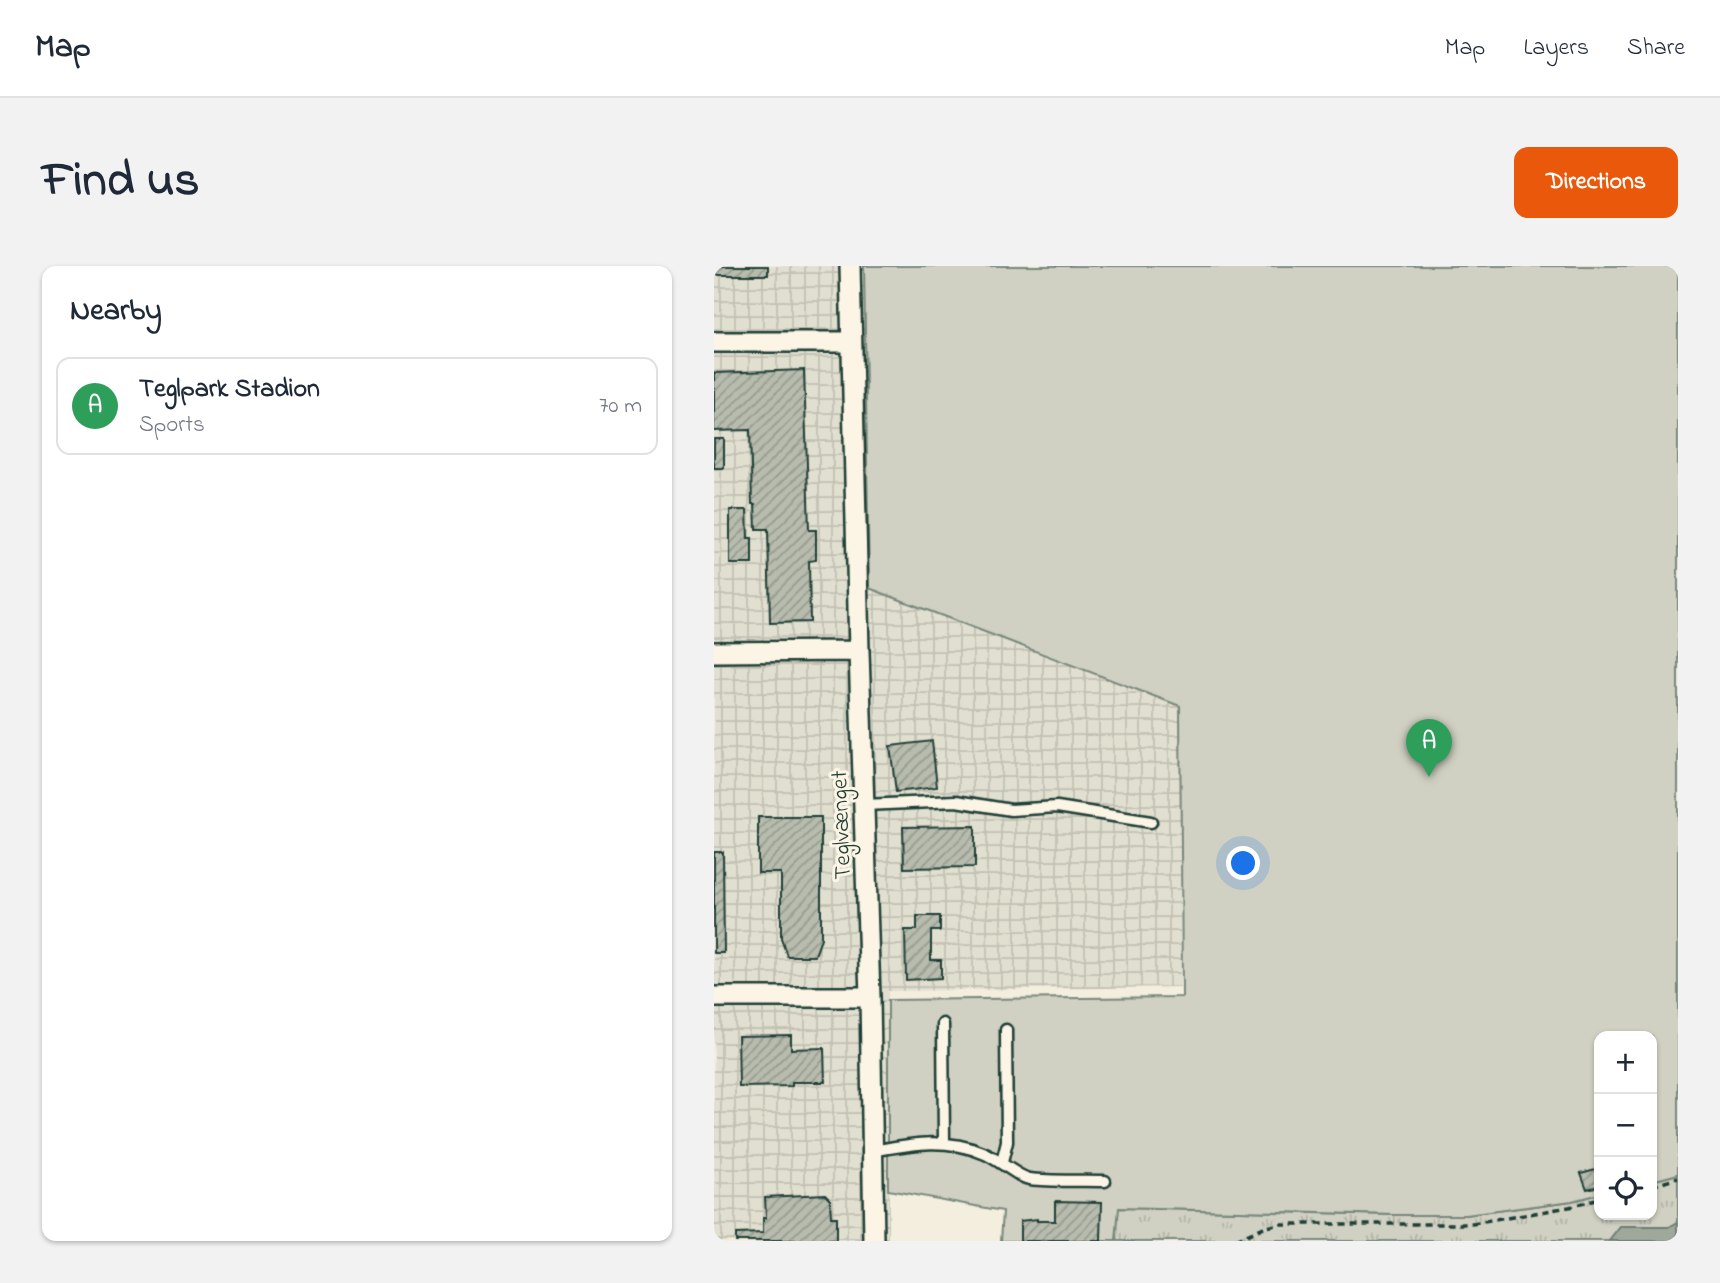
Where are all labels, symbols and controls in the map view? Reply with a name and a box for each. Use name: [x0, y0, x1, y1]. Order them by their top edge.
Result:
text: Map: [35, 24, 91, 72]
text: Map: [1445, 31, 1485, 66]
text: Layers: [1523, 31, 1589, 66]
text: Share: [1627, 31, 1685, 66]
text: Find us: [42, 146, 199, 218]
button: Directions: [1514, 147, 1678, 218]
text: Nearby: [70, 290, 162, 334]
text: Teglpark Stadion: [139, 371, 320, 409]
text: A: [88, 390, 102, 423]
text: 70 m: [599, 390, 642, 423]
text: Sports: [139, 409, 205, 442]
pin: A: [1406, 719, 1452, 777]
street label: Teglvænget: [823, 770, 862, 880]
your location: [1226, 846, 1260, 880]
map controls: [1594, 1031, 1657, 1220]
button: +: [1594, 1031, 1657, 1094]
button: −: [1594, 1094, 1657, 1157]
button: locate: [1594, 1157, 1657, 1220]

